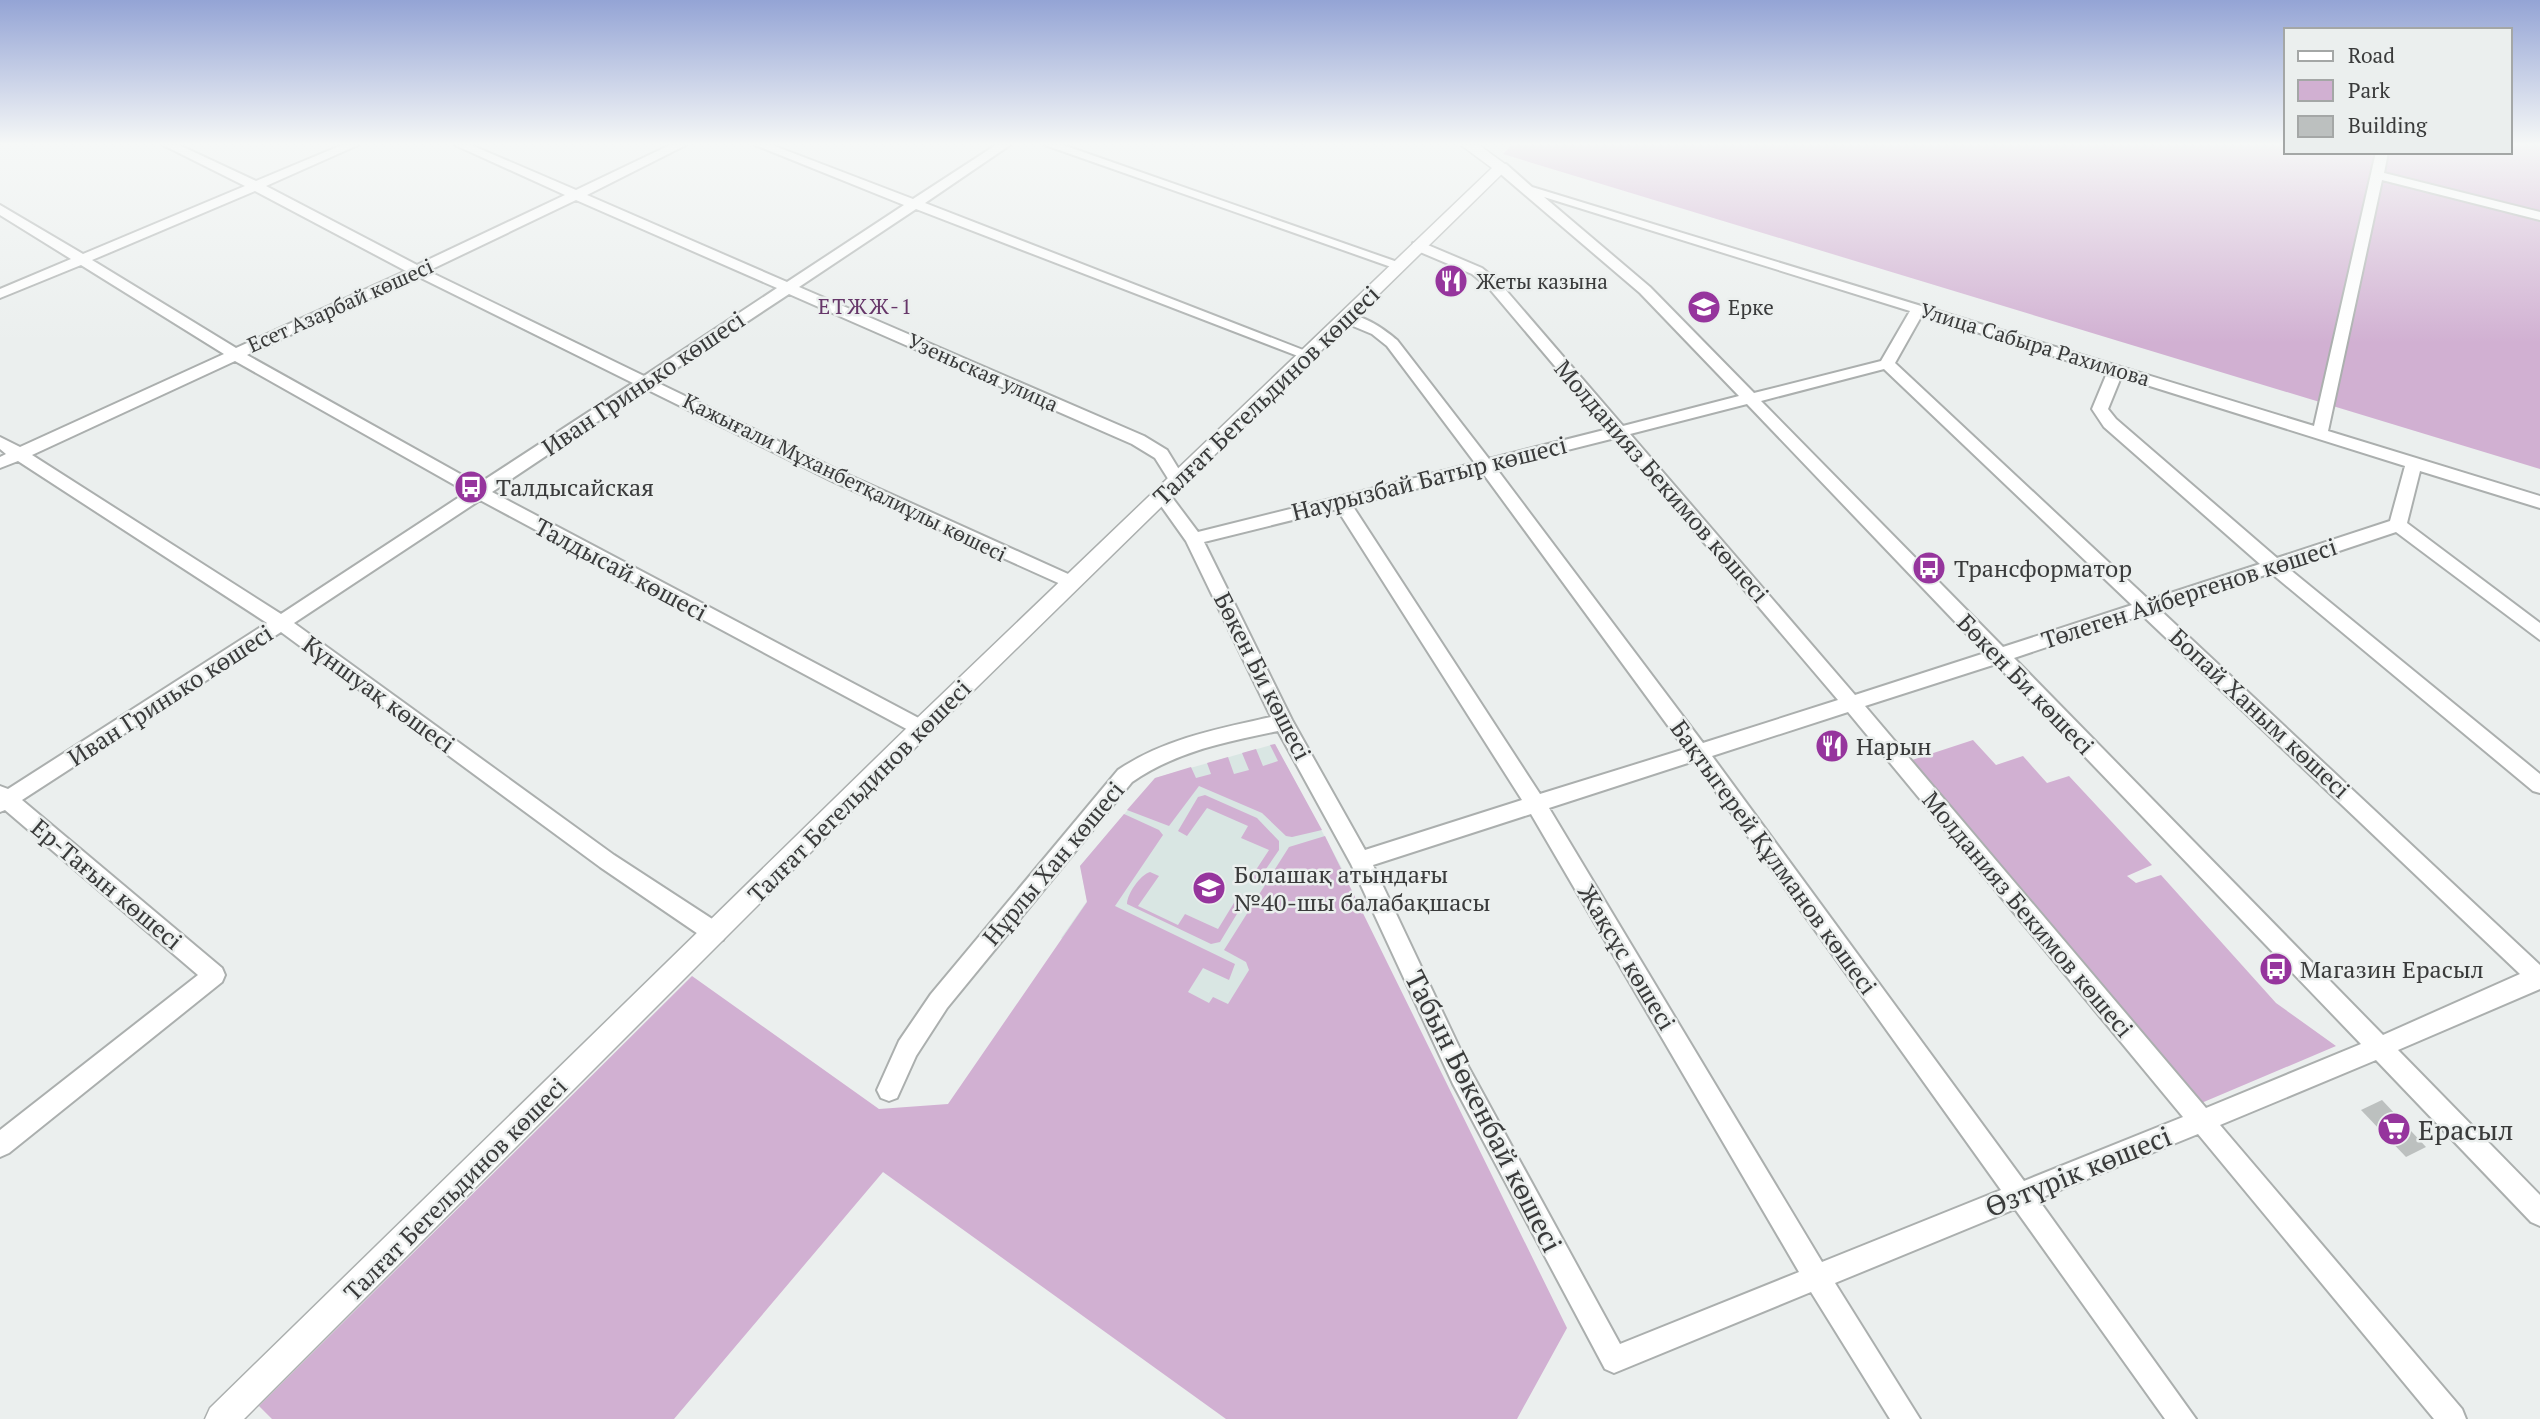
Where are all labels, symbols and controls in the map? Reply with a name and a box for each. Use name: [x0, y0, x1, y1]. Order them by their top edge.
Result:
legend: [2284, 28, 2512, 154]
text: Road: [2348, 41, 2395, 69]
text: Park: [2348, 76, 2390, 104]
text: Building: [2348, 111, 2428, 139]
street label: Есет Азарбай көшесі: [243, 251, 437, 359]
restaurant icon: Жеты казына: [1432, 262, 1470, 300]
place label: Жеты казына: [1476, 267, 1608, 295]
street label: Талғат Бегельдинов көшесі: [1146, 278, 1386, 512]
school or university icon: Ерке: [1685, 288, 1723, 326]
district label: ЕТЖЖ-1: [818, 292, 914, 320]
place label: Ерке: [1728, 293, 1774, 321]
street label: Улица Сабыра Рахимова: [1917, 296, 2154, 392]
street label: Иван Гринько көшесі: [535, 303, 751, 463]
street label: Узеньская улица: [903, 326, 1063, 418]
street label: Молданияз Бекимов көшесі: [1548, 353, 1776, 609]
street label: Қажығали Мұханбетқалиұлы көшесі: [679, 386, 1011, 568]
street label: Наурызбай Батыр көшесі: [1288, 428, 1570, 528]
bus stop icon: Талдысайская: [452, 468, 490, 506]
place label: Талдысайская: [496, 471, 654, 503]
street label: Талдысай көшесі: [529, 510, 713, 628]
street label: Төлеген Айбергенов көшесі: [2037, 530, 2341, 656]
bus stop icon: Трансформатор: [1910, 549, 1948, 587]
place label: Трансформатор: [1954, 552, 2132, 584]
street label: Бөкен Би көшесі: [1207, 587, 1319, 765]
street label: Бөкен Би көшесі: [1950, 607, 2102, 761]
street label: Иван Гринько көшесі: [61, 617, 279, 773]
street label: Бопай Ханым көшесі: [2163, 621, 2357, 805]
street label: Күншуақ көшесі: [297, 628, 461, 760]
street label: Талғат Бегельдинов көшесі: [740, 672, 978, 910]
street label: Бақтыгерей Құлманов көшесі: [1663, 713, 1885, 1001]
restaurant icon: Нарын: [1813, 727, 1851, 765]
place label: Нарын: [1856, 730, 1932, 762]
street label: Нұрлы Хан көшесі: [975, 774, 1131, 952]
street label: Молданияз Бекимов көшесі: [1916, 784, 2140, 1044]
street label: Ер-Тағын көшесі: [25, 811, 189, 957]
place label: Болашақ атындағы №40-шы балабақшасы: [1234, 858, 1490, 918]
school or university icon: Болашақ атындағы №40-шы балабақшасы: [1190, 869, 1228, 907]
street label: Жақсұс көшесі: [1571, 878, 1683, 1036]
bus stop icon: Магазин Ерасыл: [2257, 950, 2295, 988]
place label: Магазин Ерасыл: [2300, 953, 2484, 985]
street label: Табын Бөкенбай көшесі: [1397, 964, 1571, 1258]
street label: Талғат Бегельдинов көшесі: [336, 1070, 574, 1308]
supermarket icon: Ерасыл: [2375, 1110, 2413, 1148]
place label: Ерасыл: [2418, 1111, 2513, 1148]
street label: Өзтүрік көшесі: [1980, 1117, 2176, 1225]

